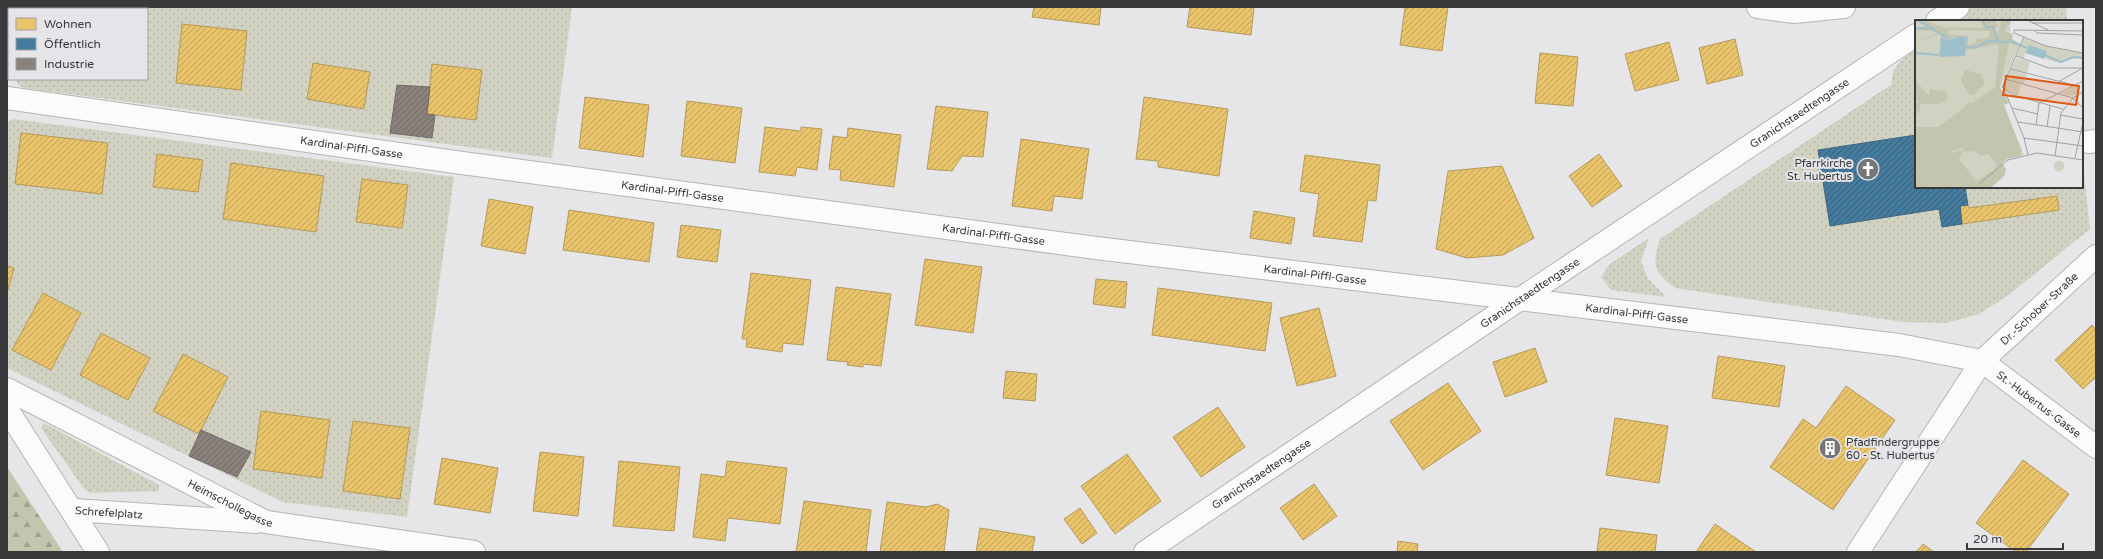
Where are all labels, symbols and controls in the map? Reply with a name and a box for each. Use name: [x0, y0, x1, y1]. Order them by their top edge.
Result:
legend: [8, 8, 148, 80]
text: Wohnen: [44, 17, 92, 31]
inset map: [1915, 20, 2083, 188]
text: Öffentlich: [44, 37, 101, 51]
text: Industrie: [44, 57, 94, 71]
street label: Granichstaedtengasse: [1747, 75, 1851, 151]
street label: Kardinal-Piffl-Gasse: [299, 133, 404, 161]
church icon: Pfarrkirche St. Hubertus: [1855, 156, 1881, 182]
place label: Pfarrkirche St. Hubertus: [1787, 157, 1852, 183]
street label: Kardinal-Piffl-Gasse: [620, 178, 725, 205]
street label: Kardinal-Piffl-Gasse: [942, 221, 1046, 248]
street label: Granichstaedtengasse: [1478, 255, 1582, 330]
street label: Kardinal-Piffl-Gasse: [1263, 262, 1367, 287]
street label: Dr.-Schober-Straße: [1997, 270, 2080, 348]
street label: Kardinal-Piffl-Gasse: [1585, 301, 1689, 326]
street label: St.-Hubertus-Gasse: [1994, 368, 2084, 440]
building icon: Pfadfindergruppe 60 - St. Hubertus: [1817, 435, 1843, 461]
street label: Granichstaedtengasse: [1209, 436, 1313, 512]
place label: Pfadfindergruppe 60 - St. Hubertus: [1846, 436, 1939, 462]
street label: Heimschollegasse: [186, 477, 273, 529]
street label: Schrefelplatz: [75, 504, 144, 521]
scale bar: [1967, 525, 2063, 551]
text: 20 m: [1973, 532, 2002, 546]

